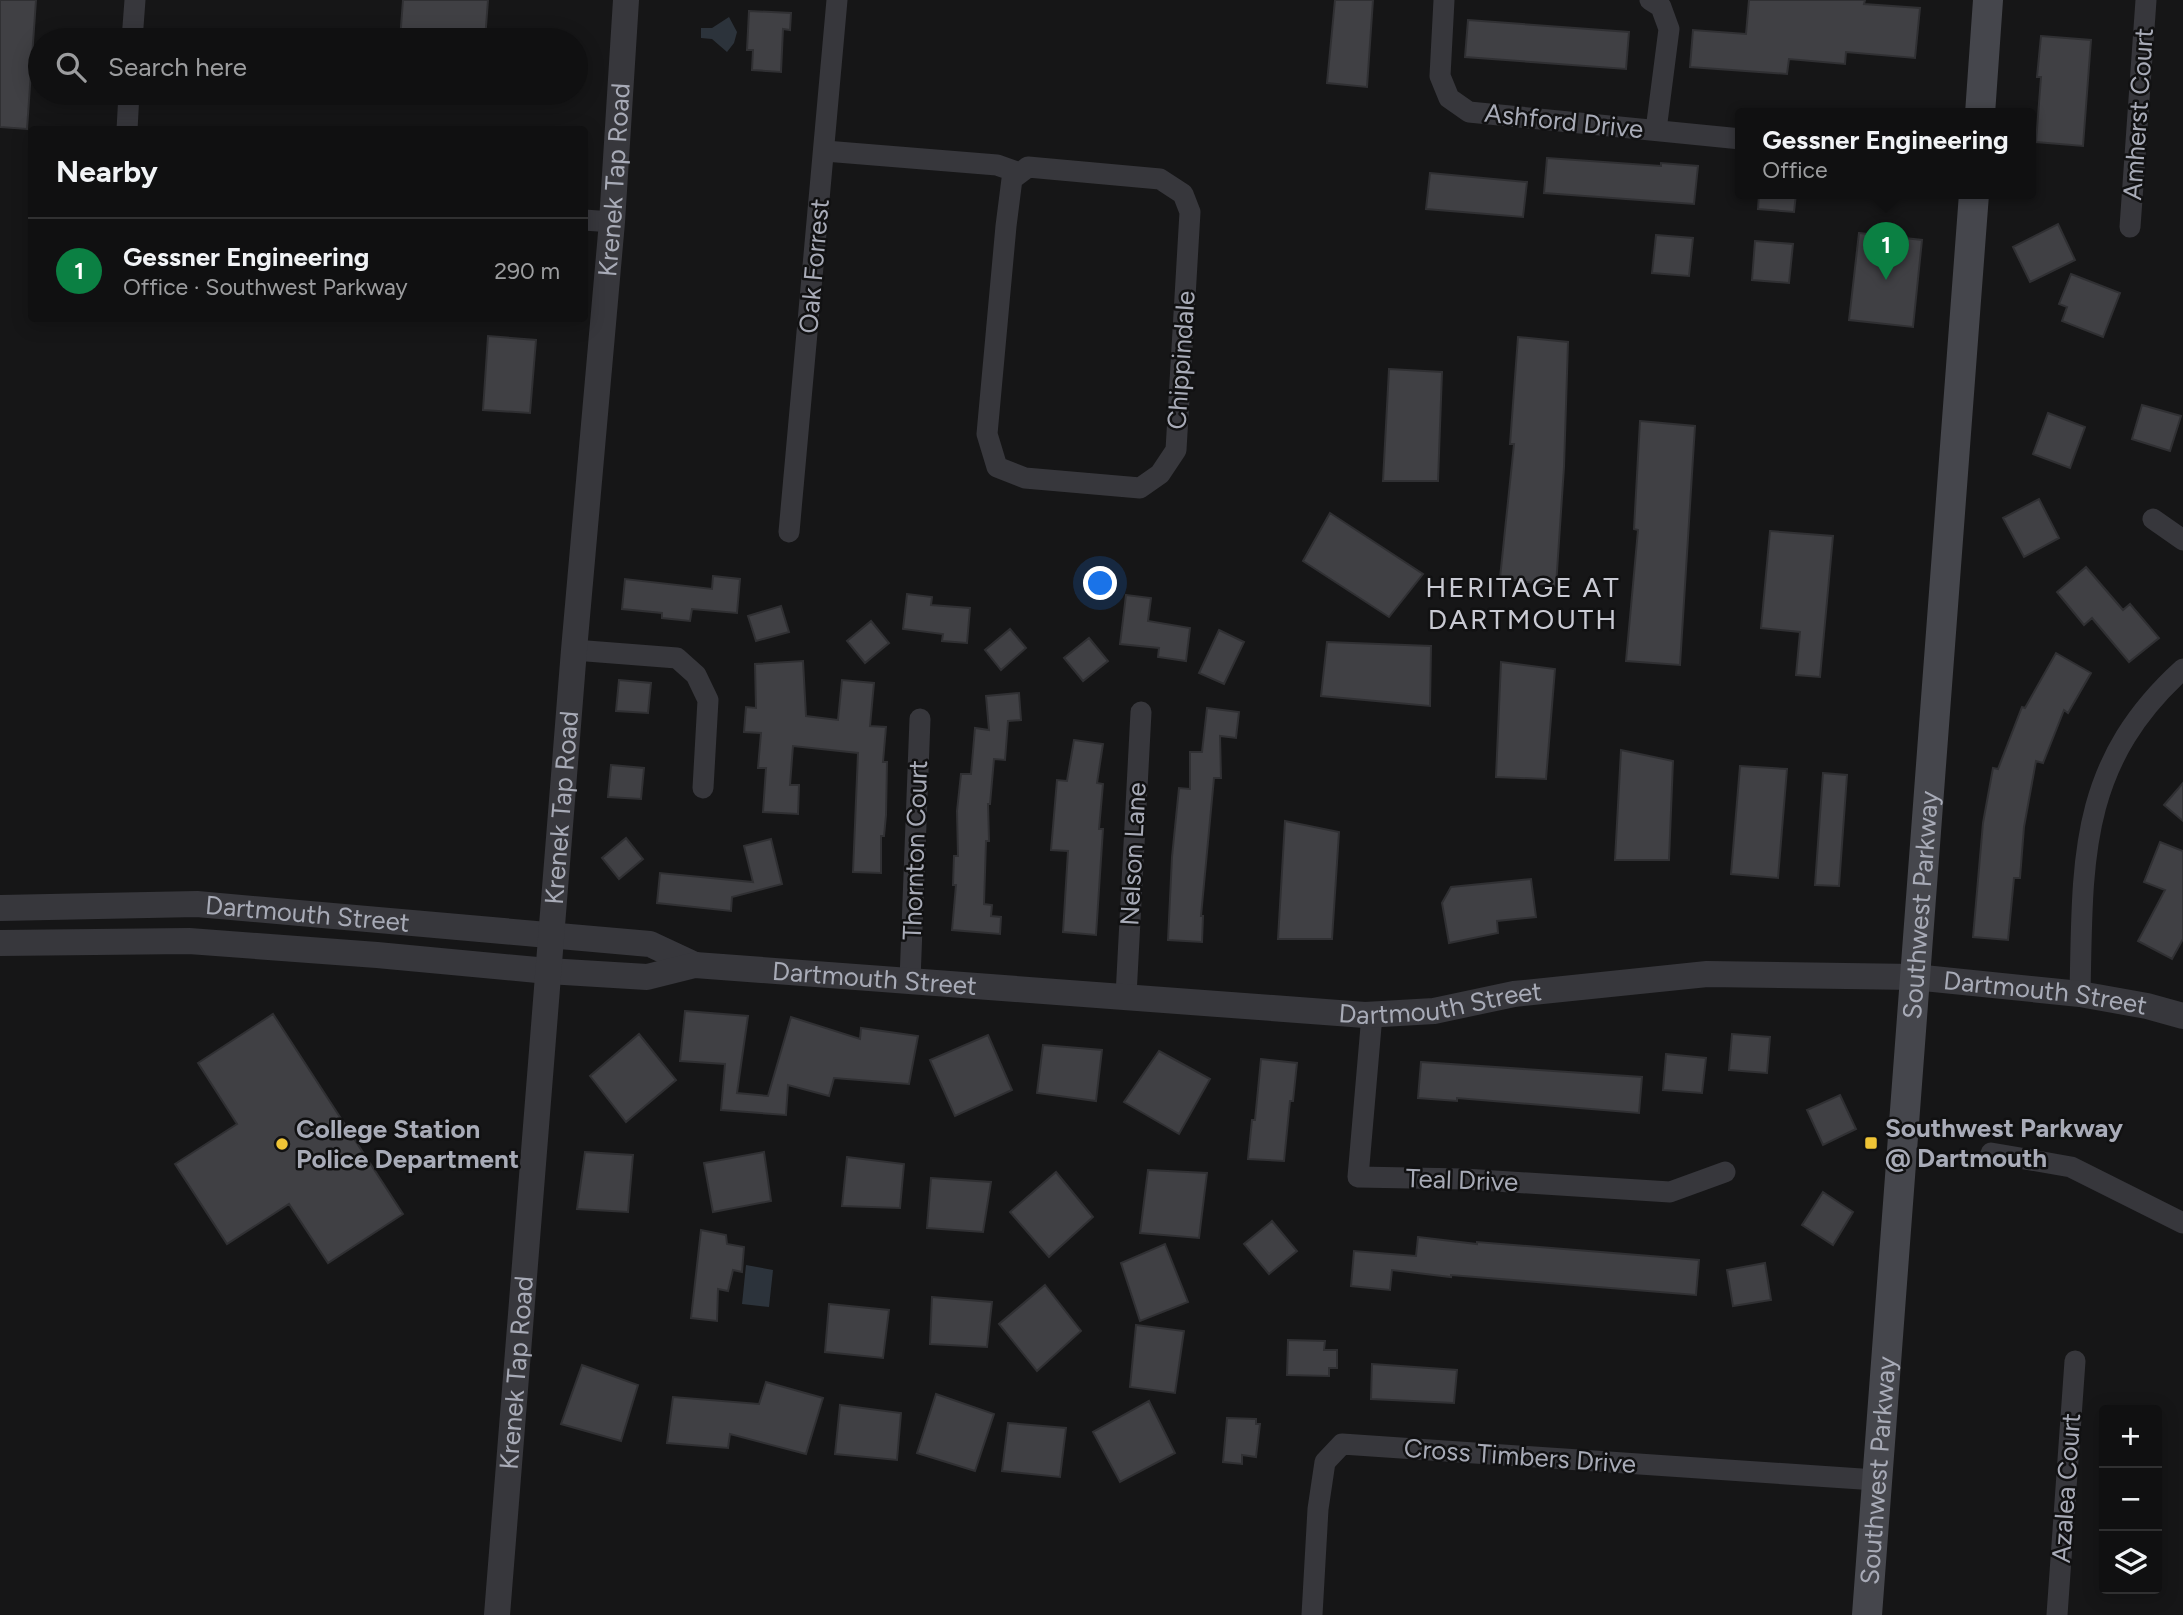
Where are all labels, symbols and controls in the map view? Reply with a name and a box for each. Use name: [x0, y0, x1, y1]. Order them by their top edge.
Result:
street label: Amherst Court: [2116, 27, 2160, 201]
search box: [28, 28, 588, 105]
icon: search: [52, 48, 90, 86]
text: Search here: [108, 51, 247, 83]
street label: Krenek Tap Road: [591, 82, 637, 278]
street label: Ashford Drive: [1483, 97, 1645, 145]
popup: [1735, 108, 2036, 199]
text: Gessner Engineering: [1762, 124, 2009, 156]
text: Nearby: [56, 153, 158, 190]
text: Office: [1762, 156, 1828, 184]
street label: Oak Forrest: [792, 197, 836, 335]
pin: 1: [1863, 222, 1909, 280]
text: Gessner Engineering: [123, 241, 369, 273]
text: 1: [74, 257, 84, 285]
text: 290 m: [494, 257, 560, 285]
text: Office · Southwest Parkway: [123, 273, 408, 301]
street label: Chippindale: [1160, 290, 1202, 430]
your location: [1083, 566, 1117, 600]
district label: HERITAGE AT DARTMOUTH: [1425, 570, 1621, 636]
street label: Krenek Tap Road: [538, 709, 585, 906]
street label: Thornton Court: [896, 759, 934, 940]
street label: Nelson Lane: [1113, 781, 1153, 927]
street label: Southwest Parkway: [1896, 789, 1945, 1020]
street label: Dartmouth Street: [204, 889, 411, 939]
street label: Dartmouth Street: [771, 955, 978, 1002]
street label: Dartmouth Street: [1942, 964, 2150, 1022]
street label: Dartmouth Street: [1338, 975, 1544, 1031]
place label: Southwest Parkway @ Dartmouth: [1885, 1112, 2123, 1174]
place label: College Station Police Department: [296, 1113, 519, 1175]
marker: Southwest Parkway @ Dartmouth: [1863, 1135, 1879, 1151]
marker: College Station Police Department: [274, 1136, 290, 1152]
street label: Teal Drive: [1405, 1162, 1519, 1198]
street label: Krenek Tap Road: [493, 1275, 540, 1471]
street label: Southwest Parkway: [1853, 1355, 1902, 1586]
map controls: [2099, 1405, 2162, 1594]
button: +: [2099, 1405, 2162, 1468]
street label: Azalea Court: [2045, 1412, 2087, 1564]
street label: Cross Timbers Drive: [1403, 1432, 1637, 1480]
button: −: [2099, 1468, 2162, 1531]
button: layers: [2099, 1531, 2162, 1594]

